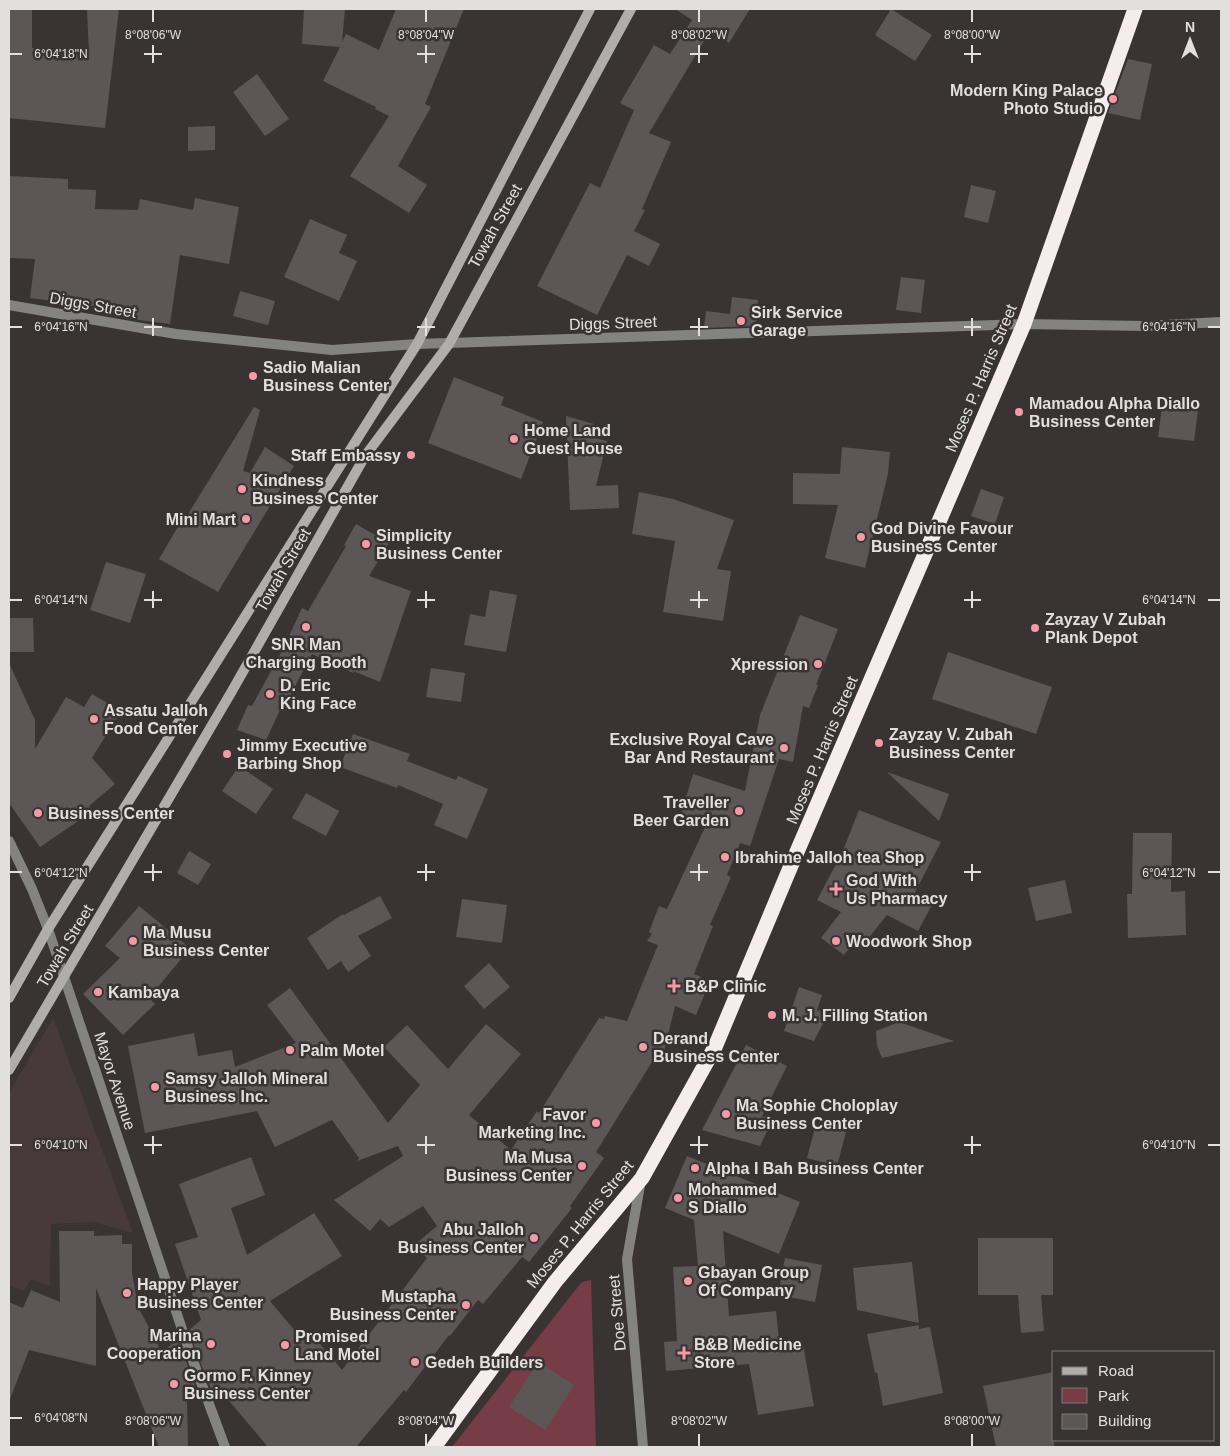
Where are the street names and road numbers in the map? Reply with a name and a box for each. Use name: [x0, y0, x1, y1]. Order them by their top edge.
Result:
street label: Towah Street: [465, 181, 525, 271]
street label: Diggs Street: [48, 289, 138, 321]
street label: Moses P. Harris Street: [942, 301, 1020, 454]
street label: Diggs Street: [569, 313, 658, 333]
street label: Towah Street: [252, 525, 314, 615]
street label: Moses P. Harris Street: [783, 673, 861, 826]
street label: Towah Street: [34, 901, 97, 990]
street label: Mayor Avenue: [91, 1030, 139, 1132]
street label: Moses P. Harris Street: [523, 1156, 637, 1291]
street label: Doe Street: [605, 1274, 629, 1352]

